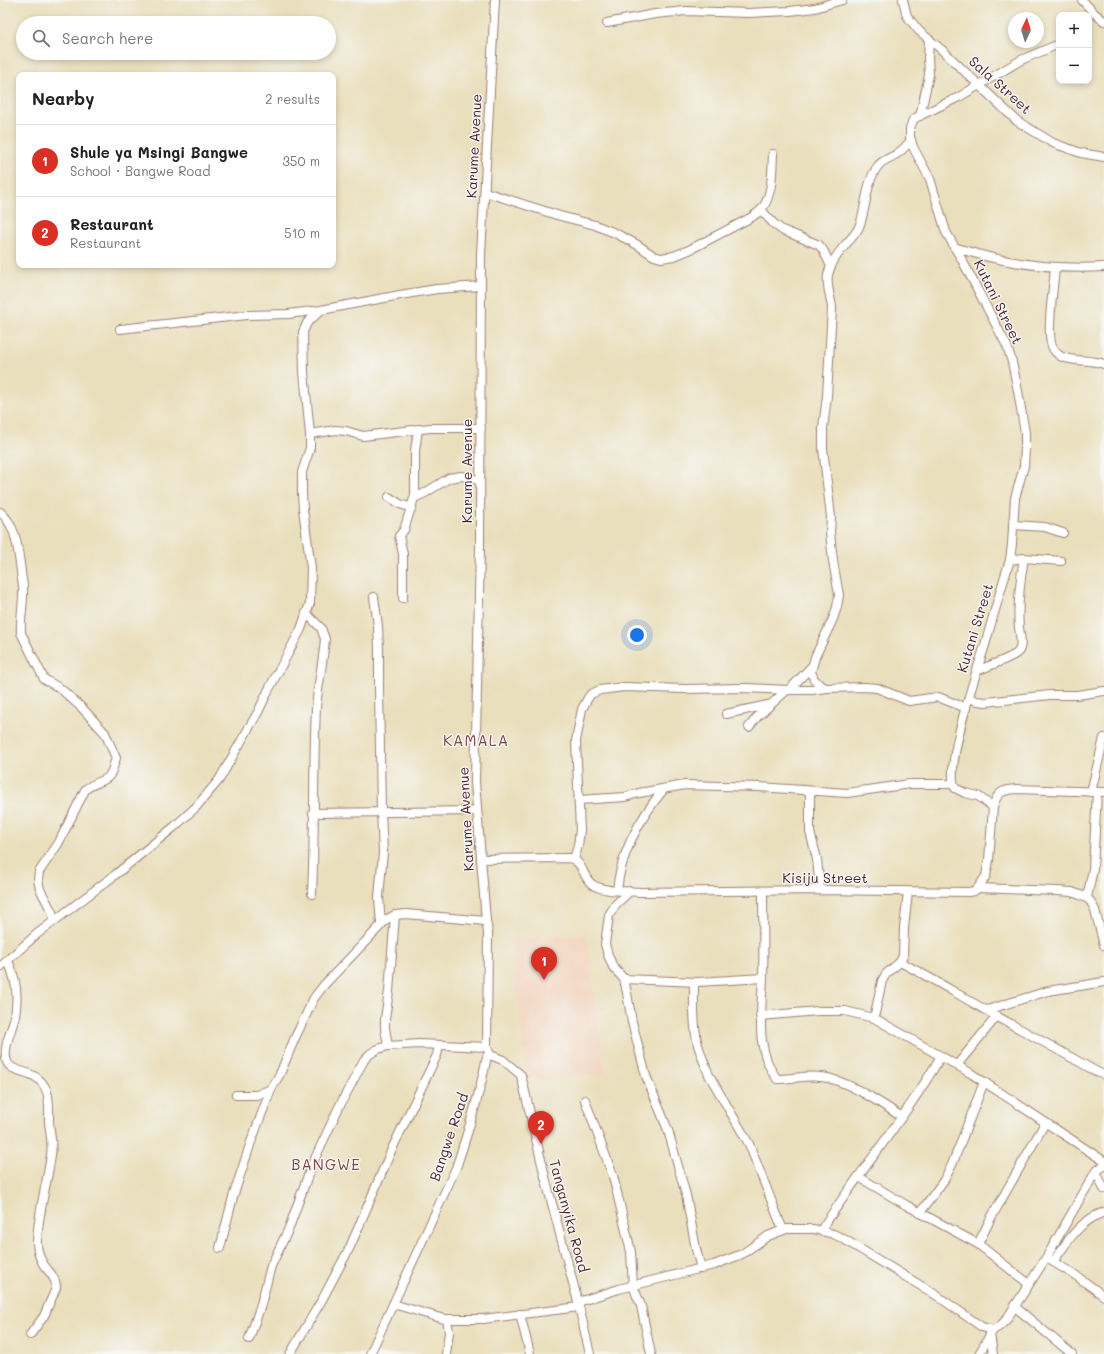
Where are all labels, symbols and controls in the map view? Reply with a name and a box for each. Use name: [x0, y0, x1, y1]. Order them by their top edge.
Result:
north arrow: [1008, 12, 1044, 48]
map controls: [1056, 12, 1092, 84]
button: +: [1056, 12, 1092, 48]
search box: [16, 16, 336, 60]
icon: search: [30, 27, 52, 49]
text: Search here: [62, 28, 153, 48]
button: −: [1056, 48, 1092, 84]
street label: Sala Street: [965, 52, 1036, 118]
text: Nearby: [32, 87, 94, 109]
text: 2 results: [265, 90, 320, 107]
street label: Karume Avenue: [461, 93, 486, 199]
text: Shule ya Msingi Bangwe: [70, 142, 248, 162]
text: 1: [42, 152, 48, 169]
text: 350 m: [282, 152, 320, 169]
text: School · Bangwe Road: [70, 162, 211, 179]
text: Restaurant: [70, 214, 154, 234]
text: 2: [41, 224, 49, 241]
text: 510 m: [284, 224, 320, 241]
text: Restaurant: [70, 234, 141, 251]
street label: Kutani Street: [970, 256, 1027, 347]
street label: Karume Avenue: [457, 419, 476, 523]
street label: Kutani Street: [952, 581, 997, 675]
your location: [627, 625, 647, 645]
district label: KAMALA: [443, 730, 509, 750]
street label: Karume Avenue: [453, 766, 478, 872]
street label: Kisiju Street: [782, 868, 868, 887]
pin: 1: [531, 947, 557, 980]
street label: Bangwe Road: [425, 1090, 473, 1184]
pin: 2: [528, 1111, 554, 1144]
district label: BANGWE: [291, 1154, 361, 1174]
street label: Tanganyika Road: [545, 1157, 594, 1274]

